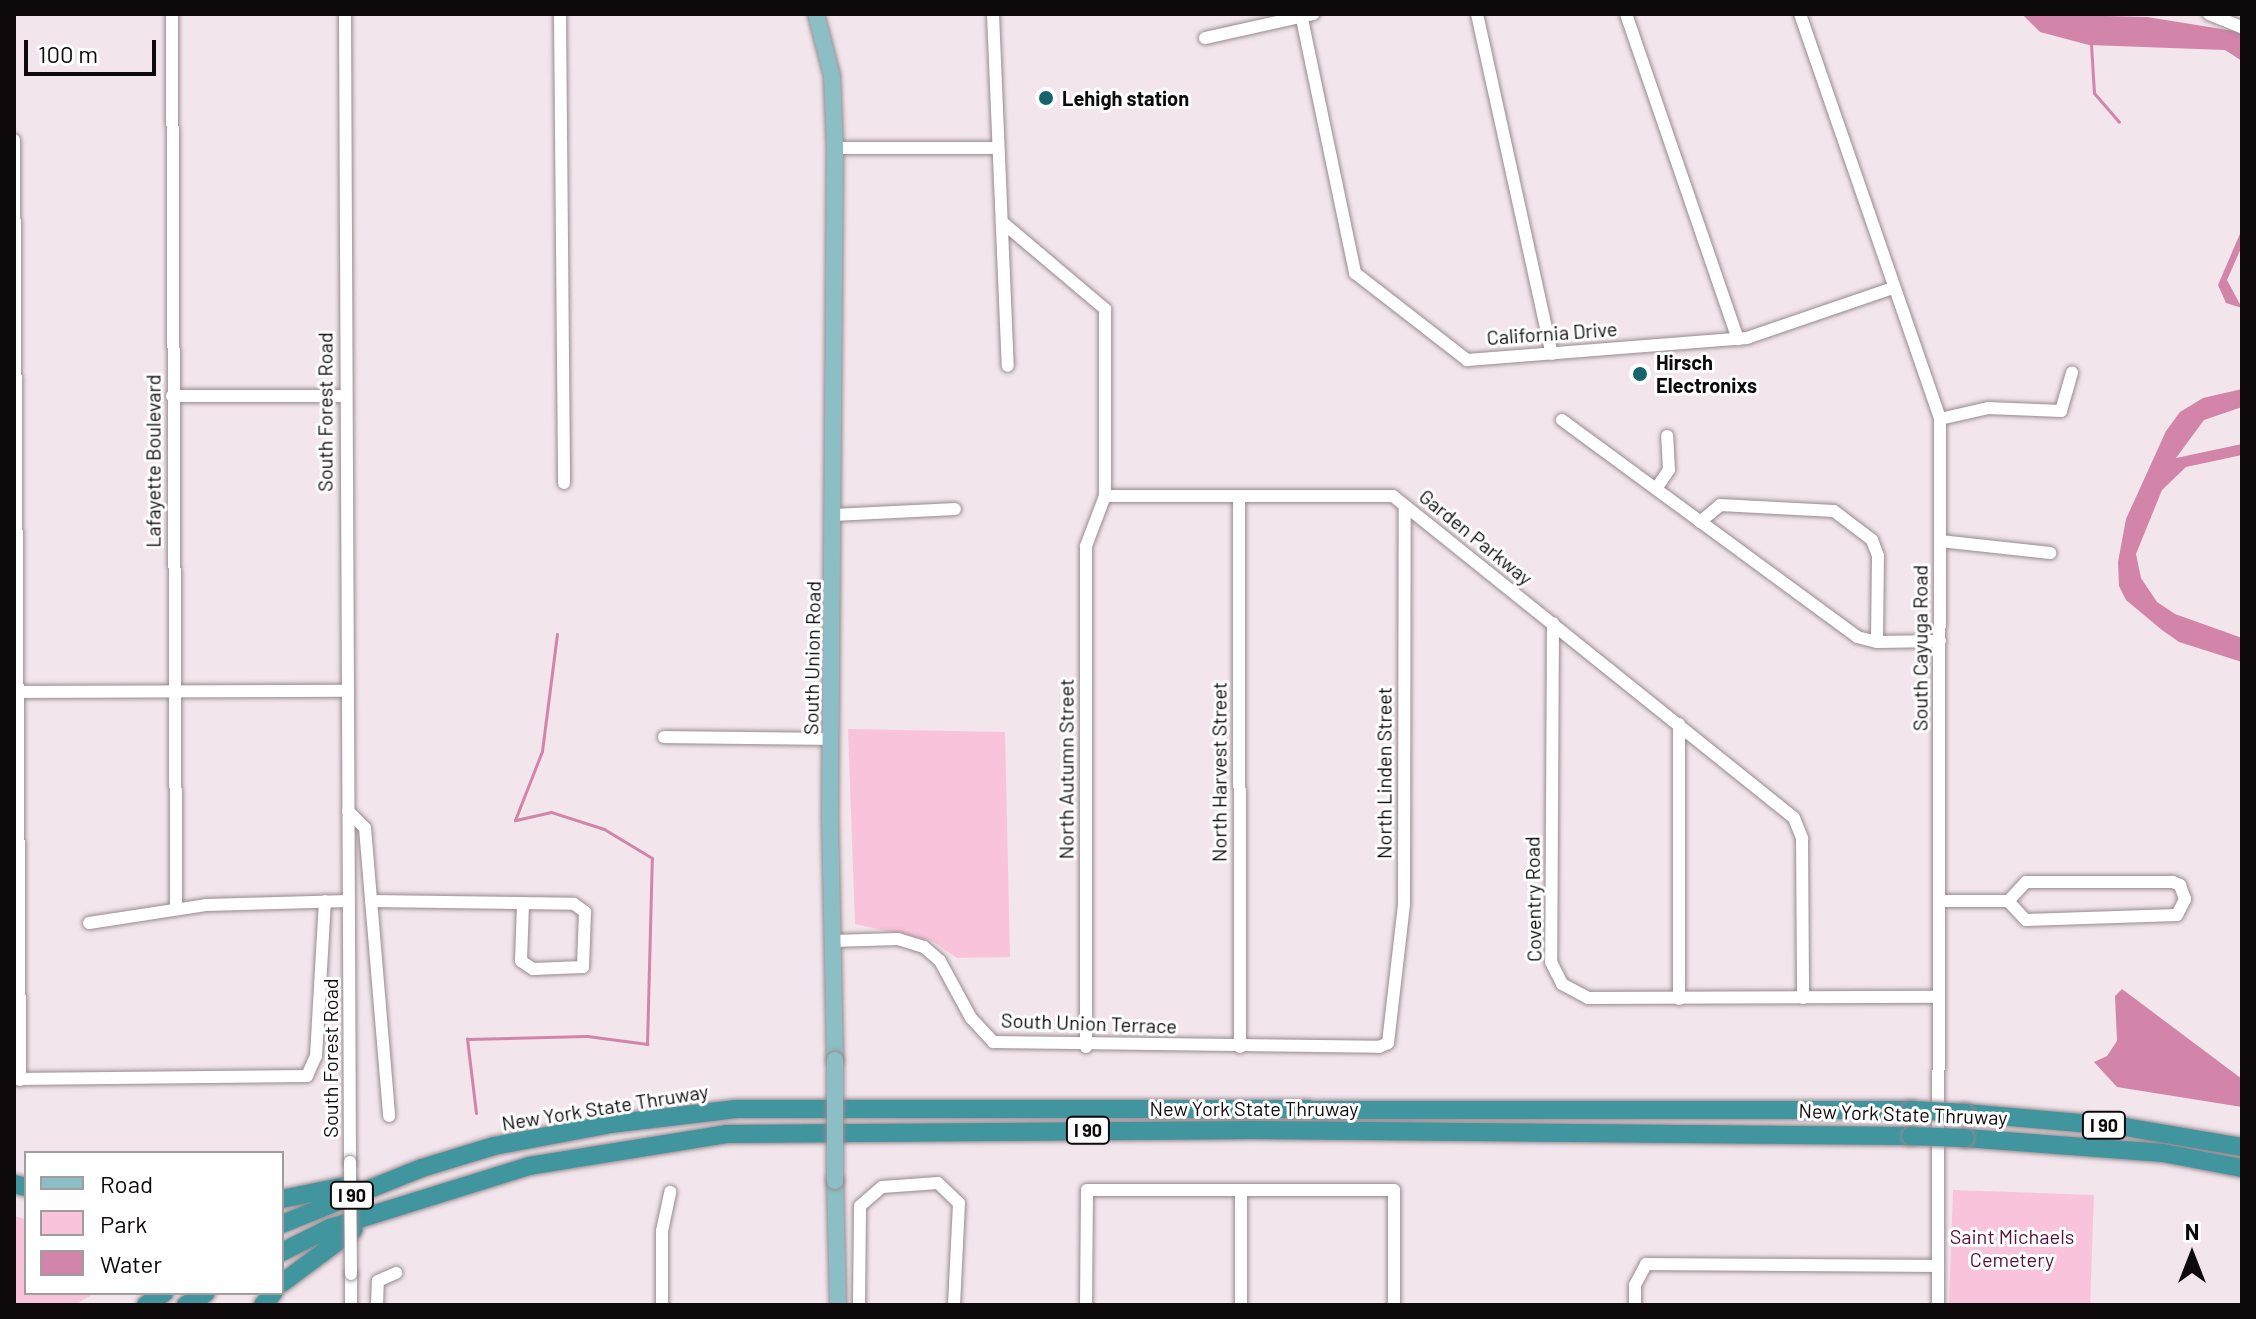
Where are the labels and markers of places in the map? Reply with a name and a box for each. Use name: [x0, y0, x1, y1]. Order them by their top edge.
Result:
place label: Lehigh station: [1062, 86, 1189, 110]
marker: Lehigh station: [1037, 89, 1055, 107]
place label: Hirsch Electronixs: [1656, 350, 1757, 397]
marker: Hirsch Electronixs: [1631, 365, 1649, 383]

